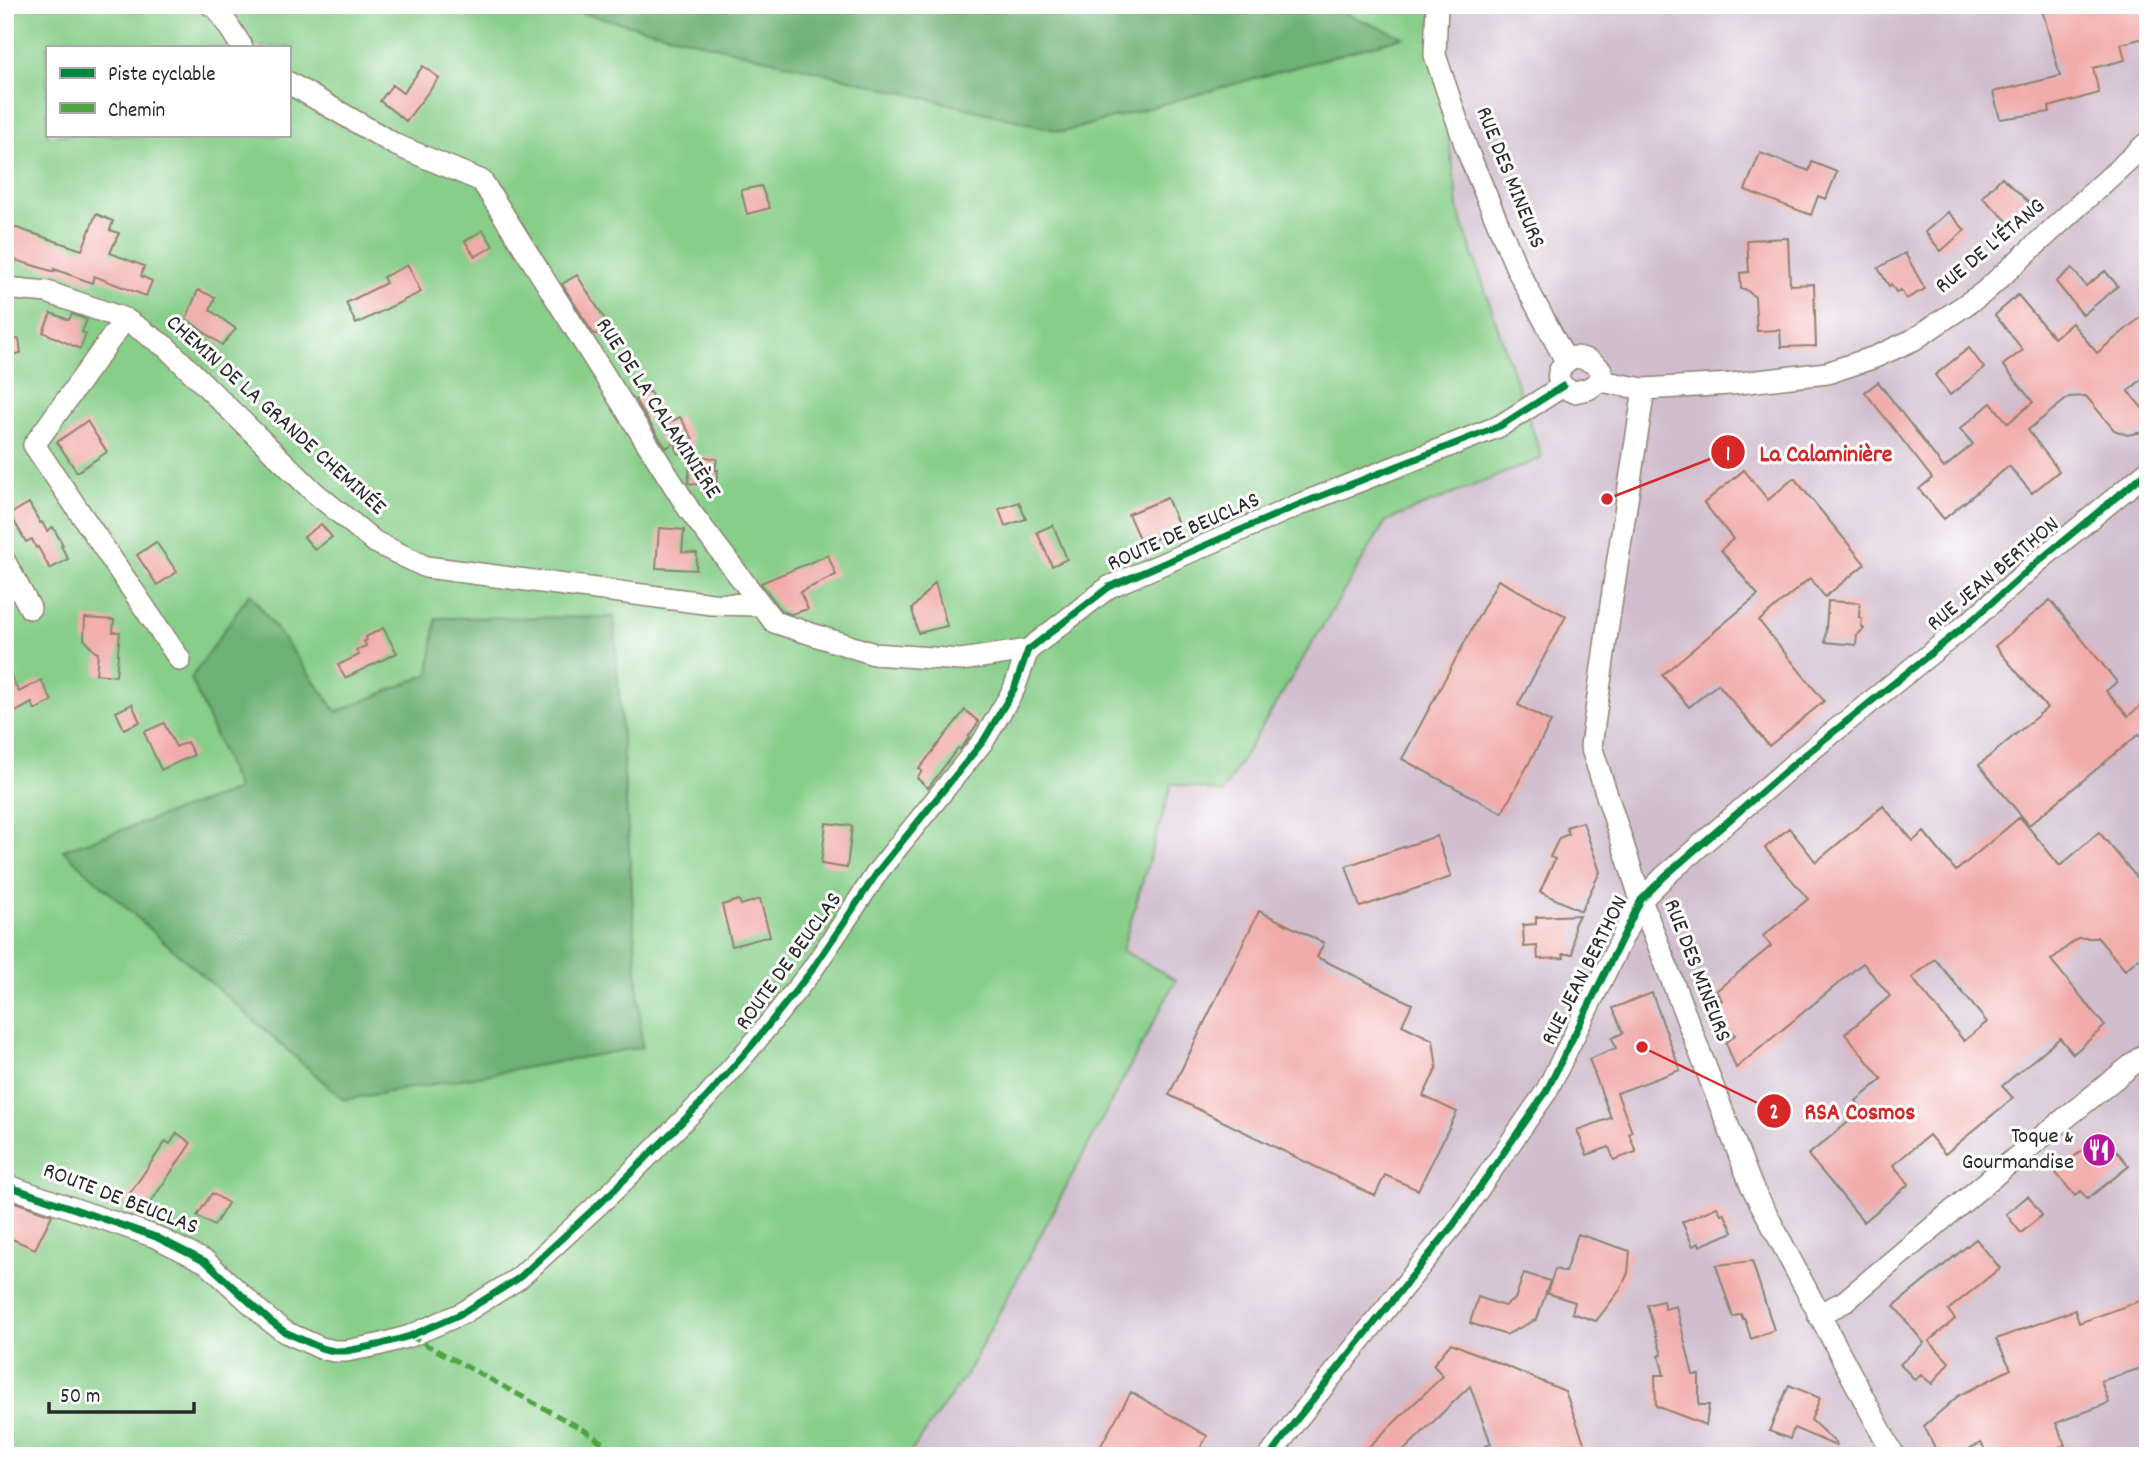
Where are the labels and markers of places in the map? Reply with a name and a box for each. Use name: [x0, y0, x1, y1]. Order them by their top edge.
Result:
callout: La Calaminière: [1711, 430, 1907, 475]
callout: RSA Cosmos: [1756, 1088, 1930, 1133]
place label: Toque & Gourmandise: [1962, 1121, 2074, 1180]
restaurant icon: Toque & Gourmandise: [2080, 1131, 2118, 1169]

